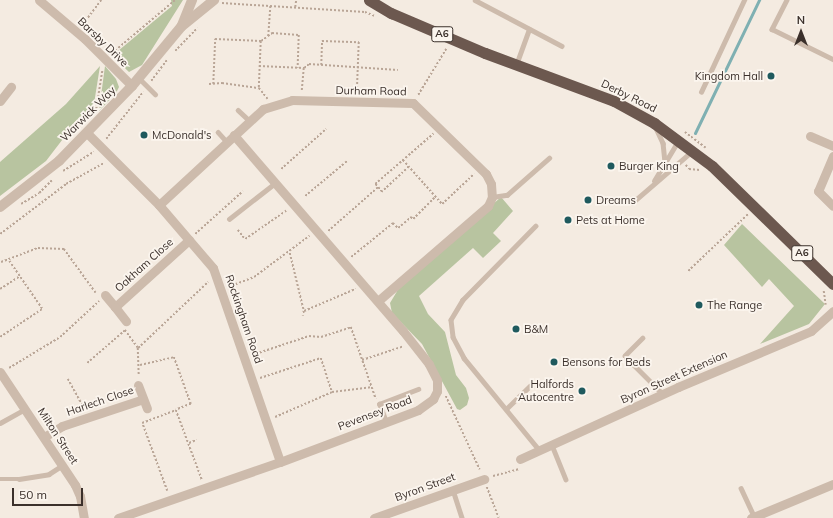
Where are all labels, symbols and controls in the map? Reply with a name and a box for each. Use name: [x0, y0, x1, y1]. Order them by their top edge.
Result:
north arrow: [781, 12, 821, 52]
text: N: [797, 13, 805, 27]
street label: Barsby Drive: [75, 15, 131, 69]
road number: A6: [431, 26, 453, 42]
place label: Kingdom Hall: [695, 69, 763, 83]
marker: Kingdom Hall: [766, 71, 776, 81]
street label: Derby Road: [599, 77, 659, 115]
street label: Warwick Way: [58, 84, 118, 144]
street label: Durham Road: [335, 84, 407, 98]
place label: McDonald's: [152, 128, 212, 142]
marker: McDonald's: [139, 130, 149, 140]
place label: Burger King: [619, 159, 679, 173]
marker: Burger King: [606, 161, 616, 171]
place label: Dreams: [596, 193, 636, 207]
marker: Dreams: [583, 195, 593, 205]
place label: Pets at Home: [576, 213, 645, 227]
marker: Pets at Home: [563, 215, 573, 225]
street label: Oakham Close: [112, 235, 176, 295]
road number: A6: [791, 245, 813, 261]
street label: Rockingham Road: [223, 273, 265, 365]
place label: The Range: [707, 298, 762, 312]
marker: The Range: [694, 300, 704, 310]
place label: B&M: [524, 322, 548, 336]
marker: B&M: [511, 324, 521, 334]
street label: Byron Street Extension: [619, 347, 729, 407]
place label: Bensons for Beds: [562, 355, 651, 369]
marker: Bensons for Beds: [549, 357, 559, 367]
place label: Halfords Autocentre: [518, 378, 574, 404]
street label: Harlech Close: [65, 383, 135, 419]
marker: Halfords Autocentre: [577, 386, 587, 396]
street label: Pevensey Road: [336, 393, 414, 433]
street label: Milton Street: [35, 405, 81, 467]
street label: Byron Street: [393, 470, 457, 504]
scale bar: [14, 480, 85, 506]
text: 50 m: [19, 487, 47, 502]

